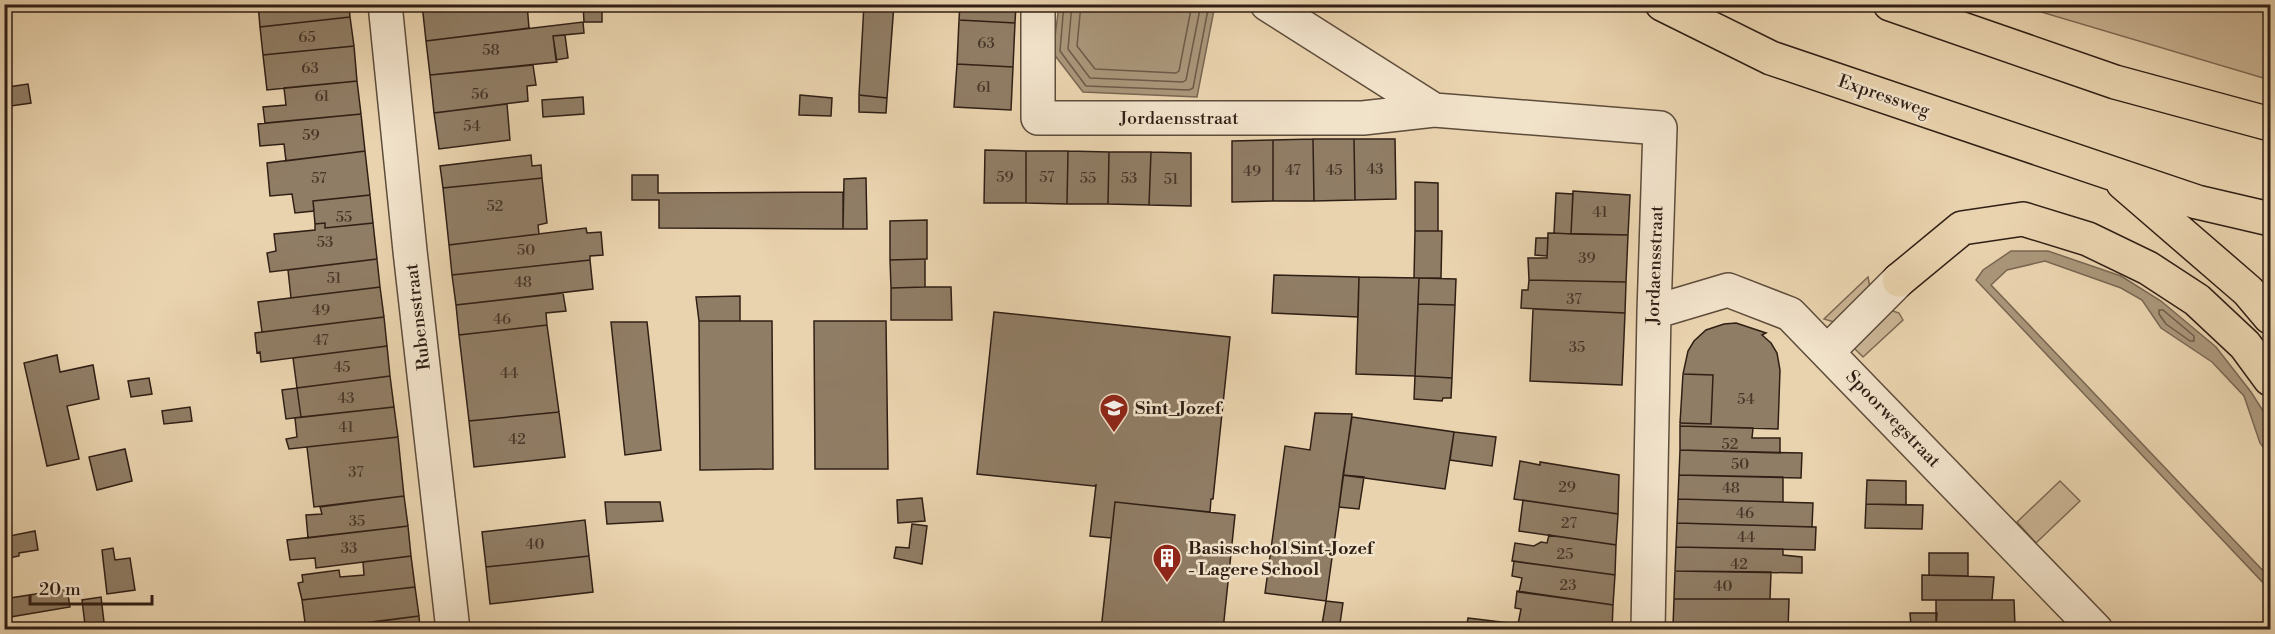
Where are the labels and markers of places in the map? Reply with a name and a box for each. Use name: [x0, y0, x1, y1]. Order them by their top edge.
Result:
school or university icon: Sint_Jozef: [1098, 392, 1130, 434]
place label: Sint_Jozef: [1135, 397, 1224, 420]
place label: Basisschool Sint-Jozef - Lagere School: [1188, 537, 1376, 581]
building icon: Basisschool Sint-Jozef - Lagere School: [1151, 542, 1183, 584]

